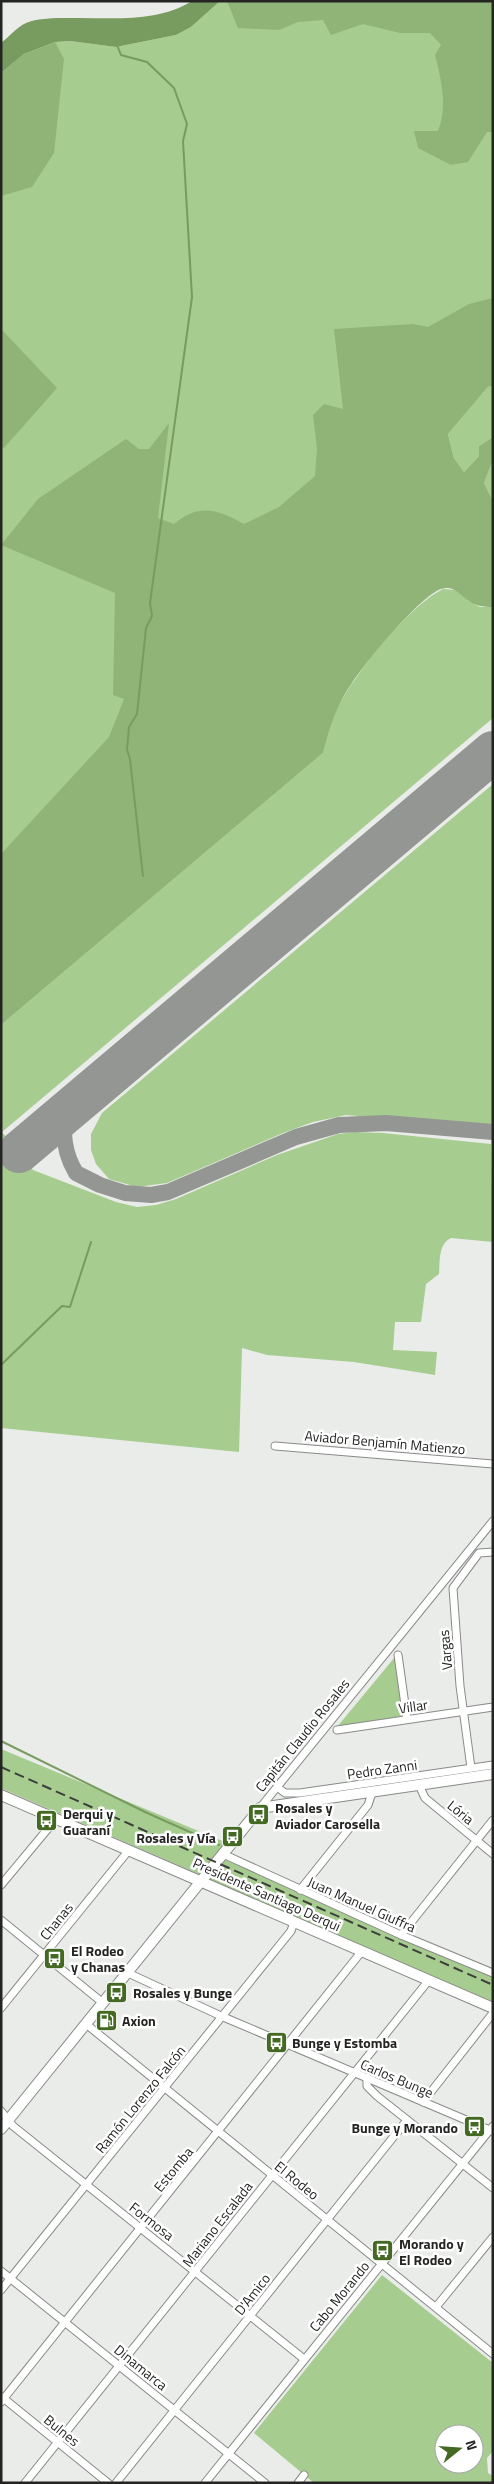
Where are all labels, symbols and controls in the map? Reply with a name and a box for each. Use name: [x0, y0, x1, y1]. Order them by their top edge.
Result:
street label: Aviador Benjamín Matienzo: [304, 1425, 466, 1459]
street label: Vargas: [433, 1629, 457, 1671]
street label: Capitán Claudio Rosales: [250, 1674, 354, 1796]
street label: Villar: [397, 1694, 429, 1718]
street label: Pedro Zanni: [346, 1754, 418, 1784]
street label: Lória: [443, 1795, 479, 1829]
place label: Rosales y Aviador Carosella: [275, 1797, 380, 1834]
place label: Derqui y Guaraní: [63, 1803, 113, 1840]
bus stop icon: Rosales y Aviador Carosella: [247, 1803, 271, 1827]
bus stop icon: Derqui y Guaraní: [35, 1809, 59, 1833]
bus stop icon: Rosales y Vía: [220, 1825, 244, 1849]
place label: Rosales y Vía: [136, 1827, 216, 1848]
street label: Presidente Santiago Derqui: [190, 1852, 344, 1936]
street label: Juan Manuel Giuffra: [305, 1871, 419, 1937]
street label: Chanas: [34, 1898, 78, 1944]
place label: El Rodeo y Chanas: [71, 1940, 125, 1977]
bus stop icon: El Rodeo y Chanas: [43, 1946, 67, 1970]
bus stop icon: Rosales y Bunge: [105, 1980, 129, 2004]
place label: Rosales y Bunge: [133, 1982, 232, 2003]
fuel station icon: Axion: [94, 2008, 118, 2032]
place label: Axion: [122, 2010, 156, 2031]
bus stop icon: Bunge y Estomba: [264, 2030, 288, 2054]
place label: Bunge y Estomba: [292, 2032, 397, 2053]
street label: Ramón Lorenzo Falcón: [90, 2040, 190, 2158]
street label: Carlos Bunge: [357, 2053, 437, 2103]
bus stop icon: Bunge y Morando: [462, 2115, 486, 2139]
place label: Bunge y Morando: [352, 2117, 458, 2138]
street label: Estomba: [148, 2142, 198, 2196]
street label: El Rodeo: [270, 2156, 324, 2204]
street label: Mariano Escalada: [177, 2177, 257, 2271]
street label: Formosa: [125, 2197, 179, 2245]
place label: Morando y El Rodeo: [399, 2233, 464, 2270]
bus stop icon: Morando y El Rodeo: [371, 2239, 395, 2263]
street label: Cabo Morando: [304, 2256, 374, 2336]
street label: D'Amico: [229, 2269, 275, 2319]
street label: Dinamarca: [110, 2339, 172, 2395]
street label: Bulnes: [40, 2409, 84, 2451]
north arrow: [434, 2424, 484, 2474]
text: N: [460, 2437, 483, 2453]

